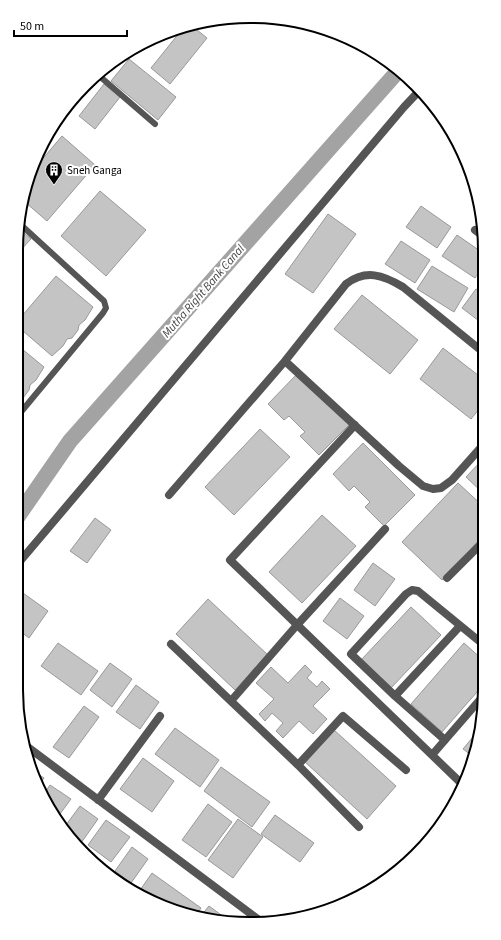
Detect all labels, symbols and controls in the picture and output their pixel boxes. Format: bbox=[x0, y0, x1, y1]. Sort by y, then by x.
scale bar bbox=[14, 12, 127, 38]
text: 50 m bbox=[20, 18, 44, 35]
building icon: Sneh Ganga bbox=[44, 160, 64, 185]
place label: Sneh Ganga bbox=[67, 163, 122, 178]
water label: Mutha Right Bank Canal bbox=[158, 241, 249, 342]

